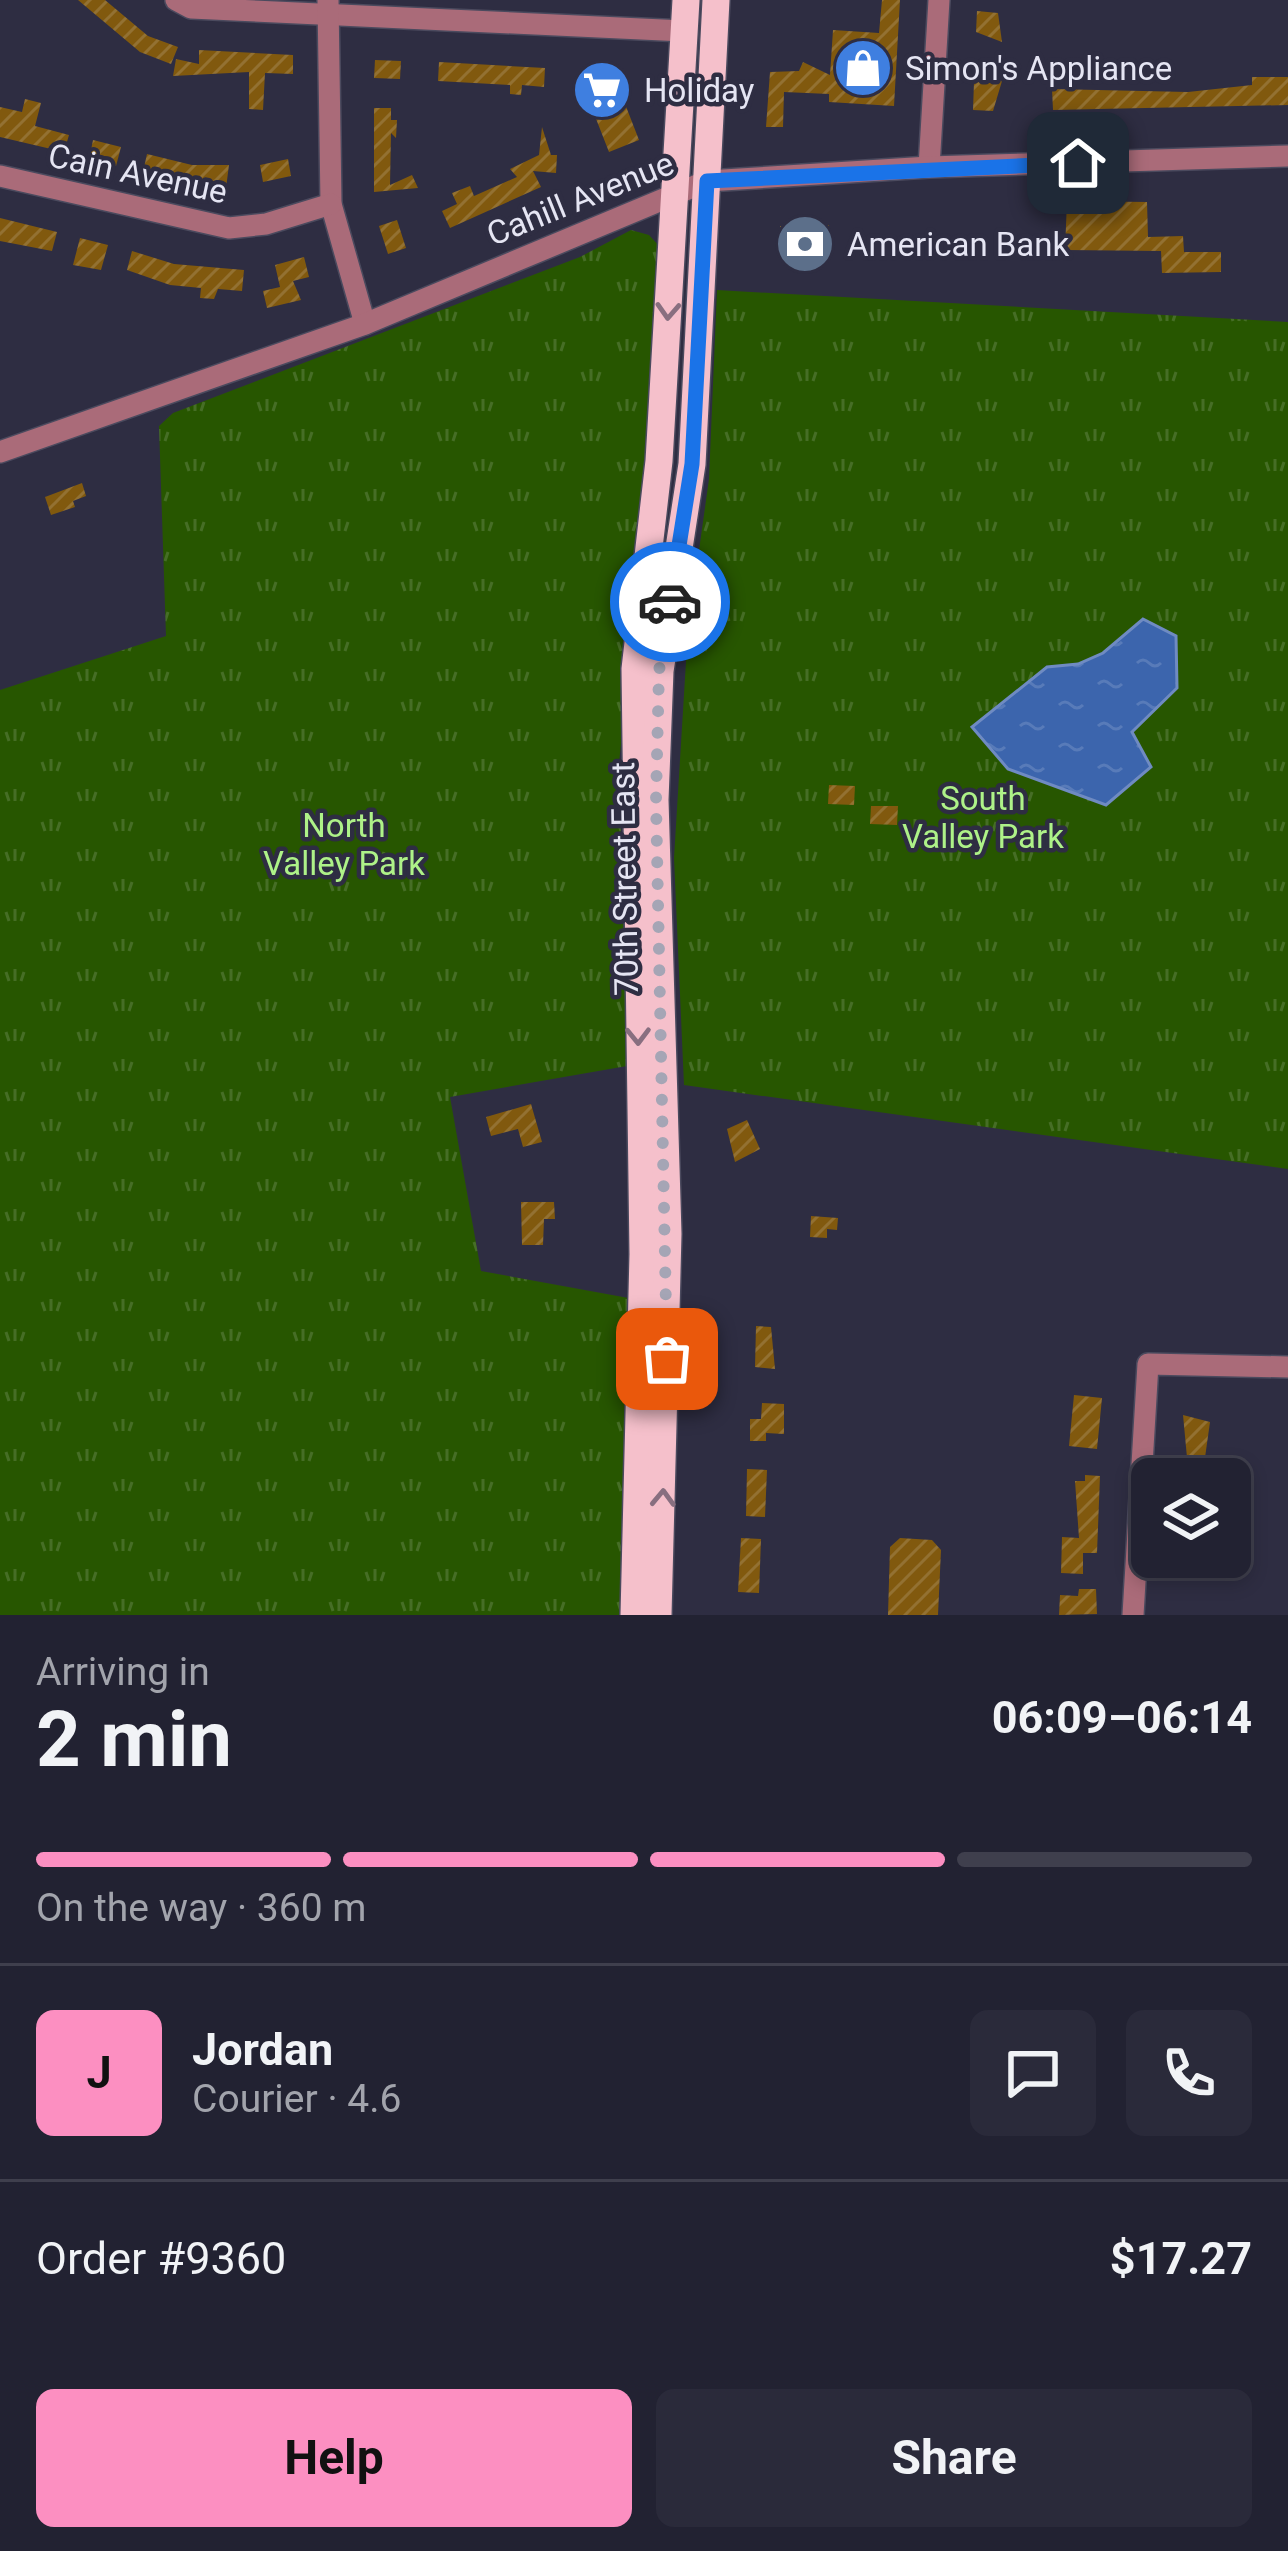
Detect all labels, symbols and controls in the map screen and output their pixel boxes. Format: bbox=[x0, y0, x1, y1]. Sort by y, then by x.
shop icon: Simon's Appliance bbox=[832, 37, 894, 99]
place label: Simon's Appliance bbox=[905, 49, 1172, 88]
supermarket icon: Holiday bbox=[571, 59, 633, 121]
place label: Holiday bbox=[644, 71, 755, 110]
pin bbox=[1027, 112, 1129, 214]
icon: home bbox=[1045, 130, 1111, 196]
street label: Cain Avenue bbox=[45, 136, 231, 211]
street label: Cahill Avenue bbox=[481, 143, 679, 254]
bank icon: American Bank bbox=[774, 213, 836, 275]
place label: American Bank bbox=[847, 225, 1070, 264]
one-way arrow bbox=[655, 302, 681, 321]
courier bbox=[610, 542, 730, 662]
icon: car bbox=[637, 569, 703, 635]
street label: 70th Street East bbox=[603, 762, 646, 996]
park label: South Valley Park bbox=[902, 779, 1064, 856]
park label: North Valley Park bbox=[263, 806, 425, 883]
one-way arrow bbox=[625, 1027, 651, 1046]
pin bbox=[616, 1308, 718, 1410]
icon: bag bbox=[634, 1326, 700, 1392]
map controls bbox=[1131, 1458, 1251, 1578]
button: layers bbox=[1131, 1458, 1251, 1578]
one-way arrow bbox=[650, 1488, 676, 1507]
text: Arriving in bbox=[36, 1649, 210, 1695]
text: 06:09–06:14 bbox=[992, 1691, 1252, 1744]
text: 2 min bbox=[36, 1694, 232, 1785]
text: On the way · 360 m bbox=[36, 1885, 367, 1931]
button: chat bbox=[970, 2010, 1096, 2136]
button: phone bbox=[1126, 2010, 1252, 2136]
text: Jordan bbox=[192, 2023, 333, 2076]
text: J bbox=[86, 2046, 112, 2099]
text: Courier · 4.6 bbox=[192, 2076, 401, 2122]
text: Order #9360 bbox=[36, 2232, 286, 2285]
text: $17.27 bbox=[1110, 2232, 1252, 2285]
button: Help bbox=[36, 2389, 632, 2527]
button: Share bbox=[656, 2389, 1252, 2527]

